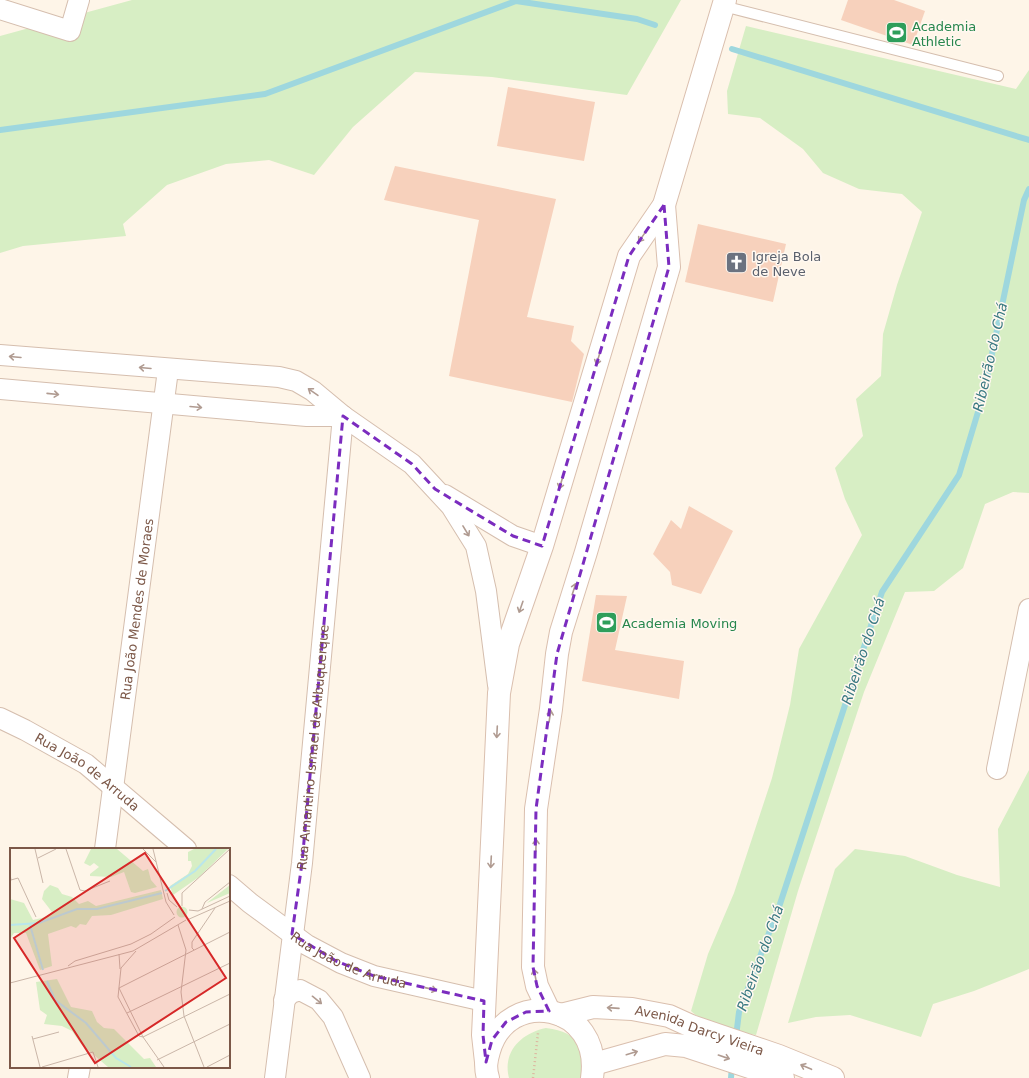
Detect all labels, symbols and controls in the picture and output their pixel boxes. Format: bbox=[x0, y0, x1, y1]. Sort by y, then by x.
place label: Academia Athletic bbox=[912, 19, 976, 49]
sports icon: Academia Athletic bbox=[884, 20, 910, 46]
one-way arrow bbox=[638, 231, 646, 242]
place label: Igreja Bola de Neve bbox=[752, 249, 821, 279]
church icon: Igreja Bola de Neve bbox=[723, 250, 749, 276]
water label: Ribeirão do Chá bbox=[970, 301, 1010, 413]
one-way arrow bbox=[594, 352, 601, 365]
one-way arrow bbox=[9, 353, 22, 360]
one-way arrow bbox=[139, 364, 152, 371]
one-way arrow bbox=[308, 388, 319, 396]
one-way arrow bbox=[46, 390, 59, 398]
one-way arrow bbox=[189, 403, 202, 411]
one-way arrow bbox=[557, 476, 564, 489]
street label: Rua João Mendes de Moraes bbox=[118, 517, 156, 701]
one-way arrow bbox=[463, 525, 471, 537]
one-way arrow bbox=[571, 584, 579, 596]
water label: Ribeirão do Chá bbox=[838, 596, 888, 706]
one-way arrow bbox=[517, 600, 524, 613]
sports icon: Academia Moving bbox=[593, 610, 619, 636]
place label: Academia Moving bbox=[622, 616, 737, 631]
street label: Rua Amantino Ismael de Albuquerque bbox=[294, 624, 332, 871]
one-way arrow bbox=[546, 710, 554, 723]
one-way arrow bbox=[493, 725, 500, 738]
street label: Rua João de Arruda bbox=[32, 730, 142, 814]
one-way arrow bbox=[532, 839, 540, 852]
inset map bbox=[10, 848, 230, 1068]
one-way arrow bbox=[487, 855, 494, 868]
water label: Ribeirão do Chá bbox=[733, 903, 787, 1013]
street label: Rua João de Arruda bbox=[288, 929, 408, 991]
one-way arrow bbox=[530, 969, 538, 982]
one-way arrow bbox=[424, 986, 437, 993]
one-way arrow bbox=[312, 995, 323, 1004]
street label: Avenida Darcy Vieira bbox=[634, 1003, 766, 1058]
one-way arrow bbox=[607, 1005, 620, 1012]
one-way arrow bbox=[625, 1049, 638, 1056]
one-way arrow bbox=[717, 1054, 730, 1061]
one-way arrow bbox=[801, 1063, 813, 1070]

